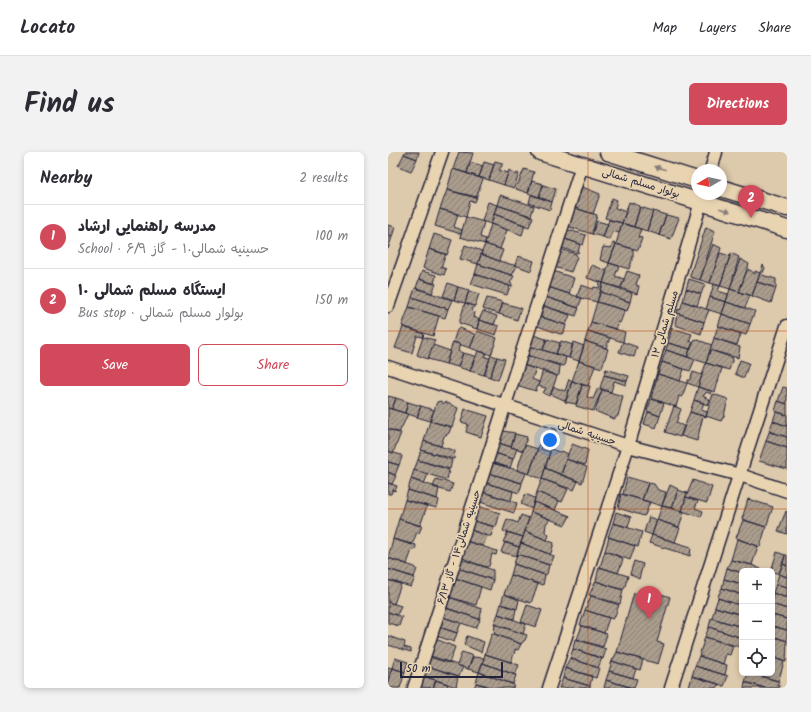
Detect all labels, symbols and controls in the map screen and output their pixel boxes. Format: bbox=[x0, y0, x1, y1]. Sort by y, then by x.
text: Locato bbox=[20, 13, 75, 43]
text: Map bbox=[653, 17, 677, 39]
text: Layers bbox=[699, 17, 737, 39]
text: Share bbox=[759, 17, 791, 39]
text: Find us bbox=[24, 82, 115, 127]
button: Directions bbox=[689, 83, 787, 125]
street label: بولوار مسلم شمالی bbox=[600, 164, 682, 202]
north arrow bbox=[691, 164, 727, 200]
text: Nearby bbox=[40, 165, 92, 192]
one-way arrow bbox=[653, 165, 665, 171]
text: 2 results bbox=[300, 168, 348, 189]
pin: 2 bbox=[738, 185, 764, 218]
one-way arrow bbox=[719, 207, 731, 213]
text: مدرسه راهنمایی ارشاد bbox=[78, 215, 216, 239]
text: 1 bbox=[51, 226, 55, 247]
text: 100 m bbox=[315, 226, 348, 247]
text: School · حسینیه شمالی۱۰ - گاز ۶/۹ bbox=[78, 239, 269, 260]
text: ایستگاه مسلم شمالی ۱۰ bbox=[78, 279, 226, 303]
street label: مسلم شمالی ۱۲ bbox=[647, 288, 683, 360]
text: 2 bbox=[49, 290, 57, 311]
text: 150 m bbox=[315, 290, 348, 311]
text: Bus stop · بولوار مسلم شمالی bbox=[78, 303, 244, 324]
button: Save bbox=[40, 344, 190, 386]
button: Share bbox=[198, 344, 348, 386]
street label: حسینیه شمالی bbox=[556, 416, 618, 450]
your location bbox=[540, 430, 560, 450]
street label: حسینیه شمالی۱۴ - گاز ۶/۱۳ bbox=[433, 487, 485, 606]
map controls bbox=[739, 568, 775, 676]
button: + bbox=[739, 568, 775, 604]
pin: 1 bbox=[636, 586, 662, 619]
button: − bbox=[739, 604, 775, 640]
button: locate bbox=[739, 640, 775, 676]
scale bar bbox=[400, 660, 503, 679]
text: 50 m bbox=[406, 660, 431, 678]

